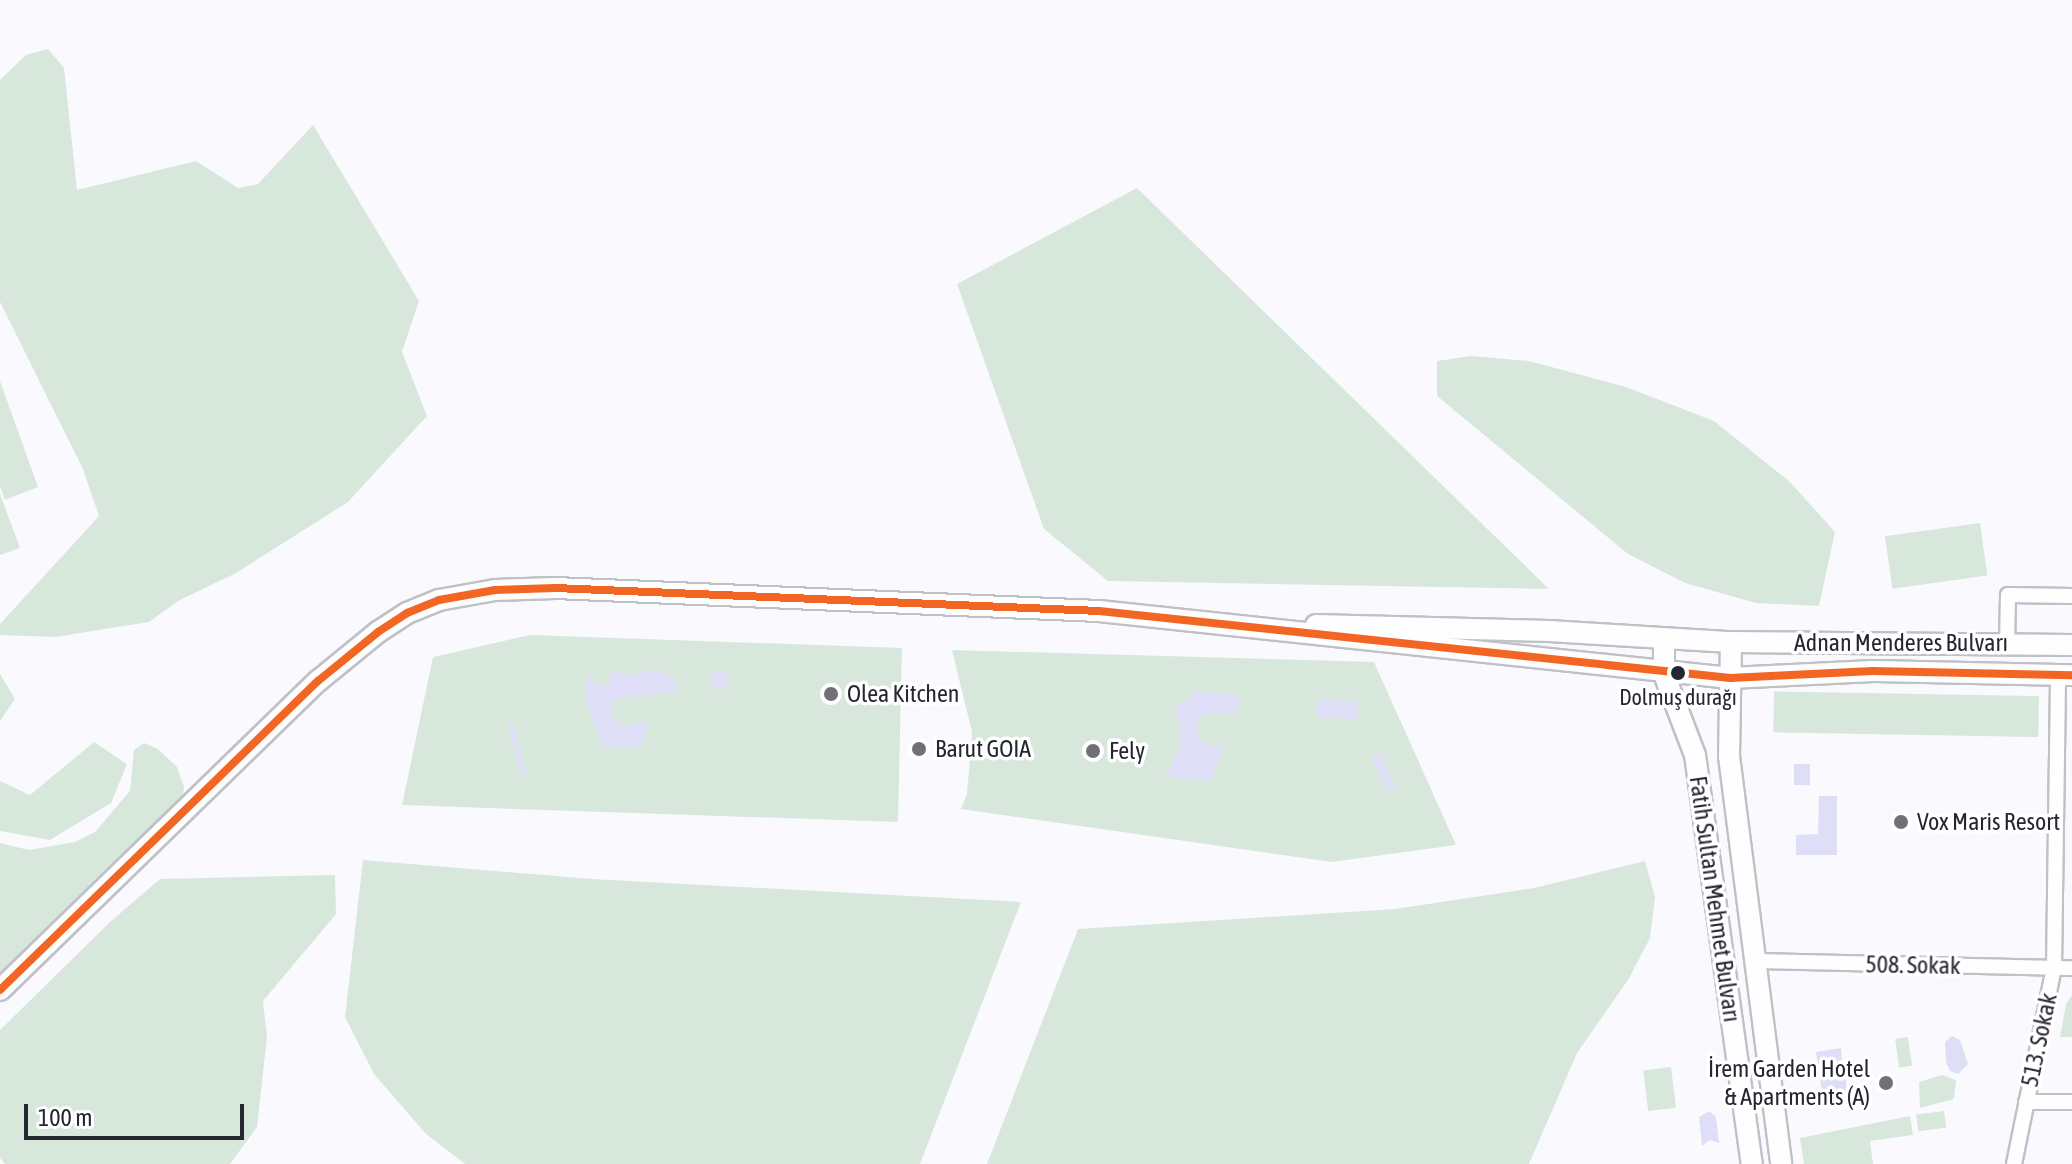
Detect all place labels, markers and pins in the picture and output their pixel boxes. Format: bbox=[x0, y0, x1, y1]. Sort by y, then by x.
marker: Dolmuş durağı bbox=[1670, 665, 1686, 681]
place label: Olea Kitchen bbox=[847, 680, 959, 708]
marker: Olea Kitchen bbox=[822, 685, 840, 703]
place label: Dolmuş durağı bbox=[1619, 685, 1737, 711]
place label: Barut GOIA bbox=[935, 735, 1031, 763]
place label: Fely bbox=[1109, 737, 1145, 765]
marker: Barut GOIA bbox=[910, 740, 928, 758]
marker: Fely bbox=[1084, 742, 1102, 760]
place label: Vox Maris Resort bbox=[1917, 808, 2060, 836]
marker: Vox Maris Resort bbox=[1892, 813, 1910, 831]
place label: İrem Garden Hotel & Apartments (A) bbox=[1708, 1055, 1870, 1111]
marker: İrem Garden Hotel & Apartments (A) bbox=[1877, 1074, 1895, 1092]

